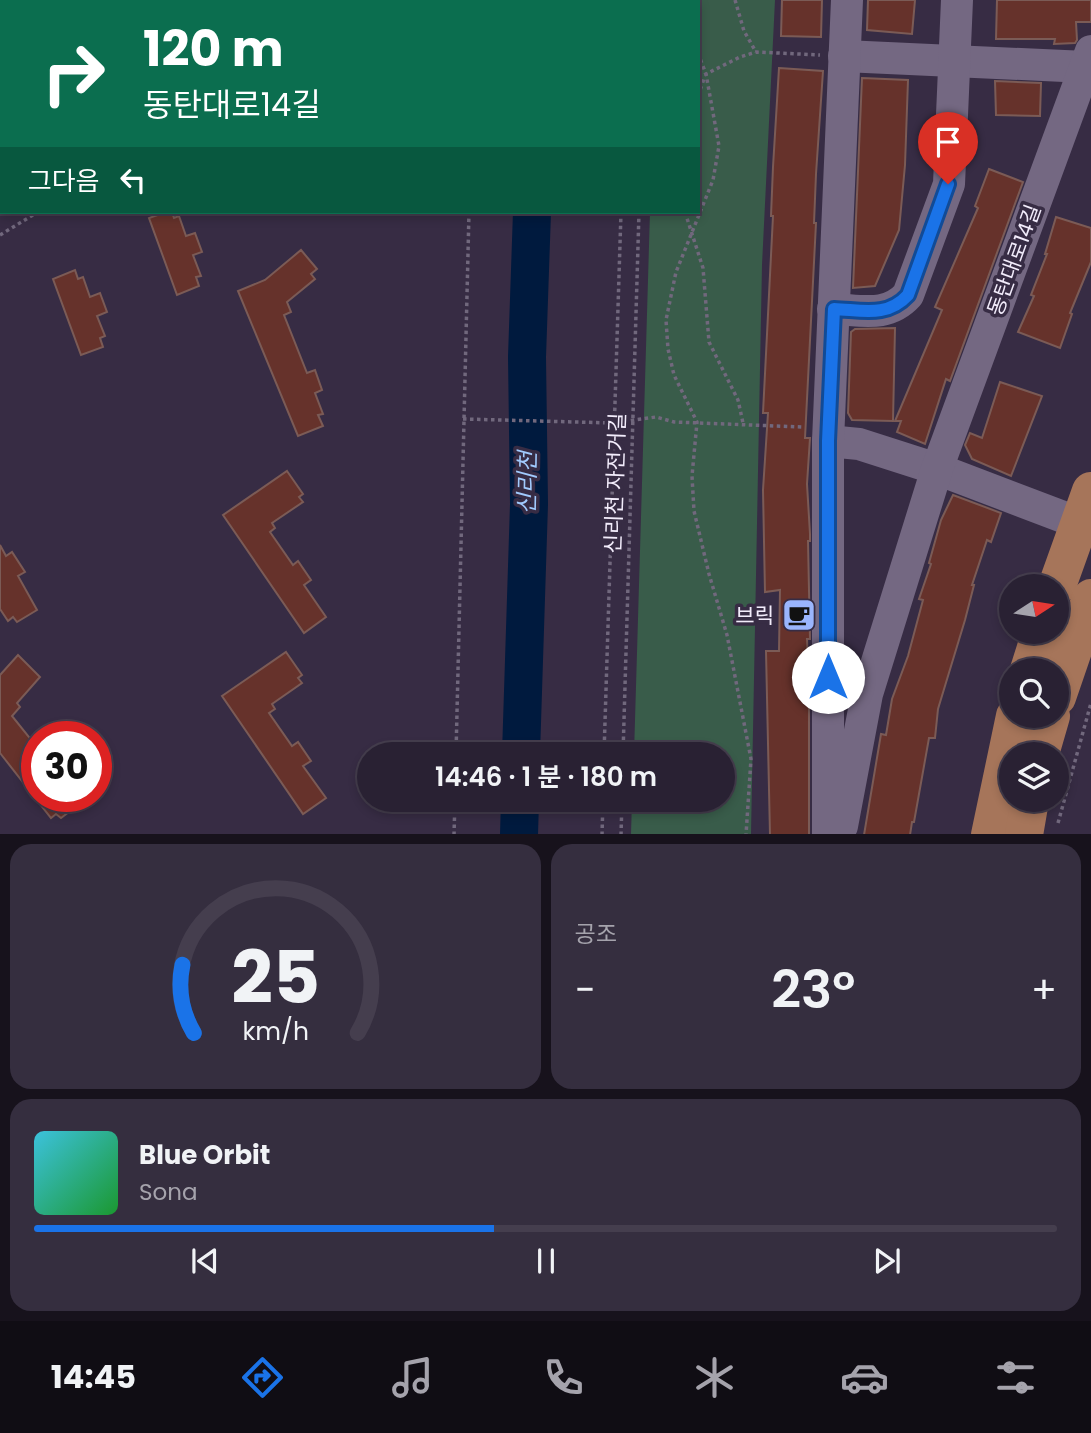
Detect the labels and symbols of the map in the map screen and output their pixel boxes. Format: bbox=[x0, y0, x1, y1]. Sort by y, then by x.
pin bbox=[918, 112, 978, 184]
street label: 동탄대로14길 bbox=[980, 200, 1048, 320]
street label: 신리천 자전거길 bbox=[598, 412, 632, 554]
water label: 신리천 bbox=[510, 448, 544, 515]
north arrow bbox=[999, 574, 1069, 644]
cafe icon: 브릭 bbox=[780, 596, 818, 634]
place label: 브릭 bbox=[735, 601, 774, 630]
position arrow bbox=[791, 640, 865, 714]
speed limit sign: 30 bbox=[21, 721, 112, 812]

